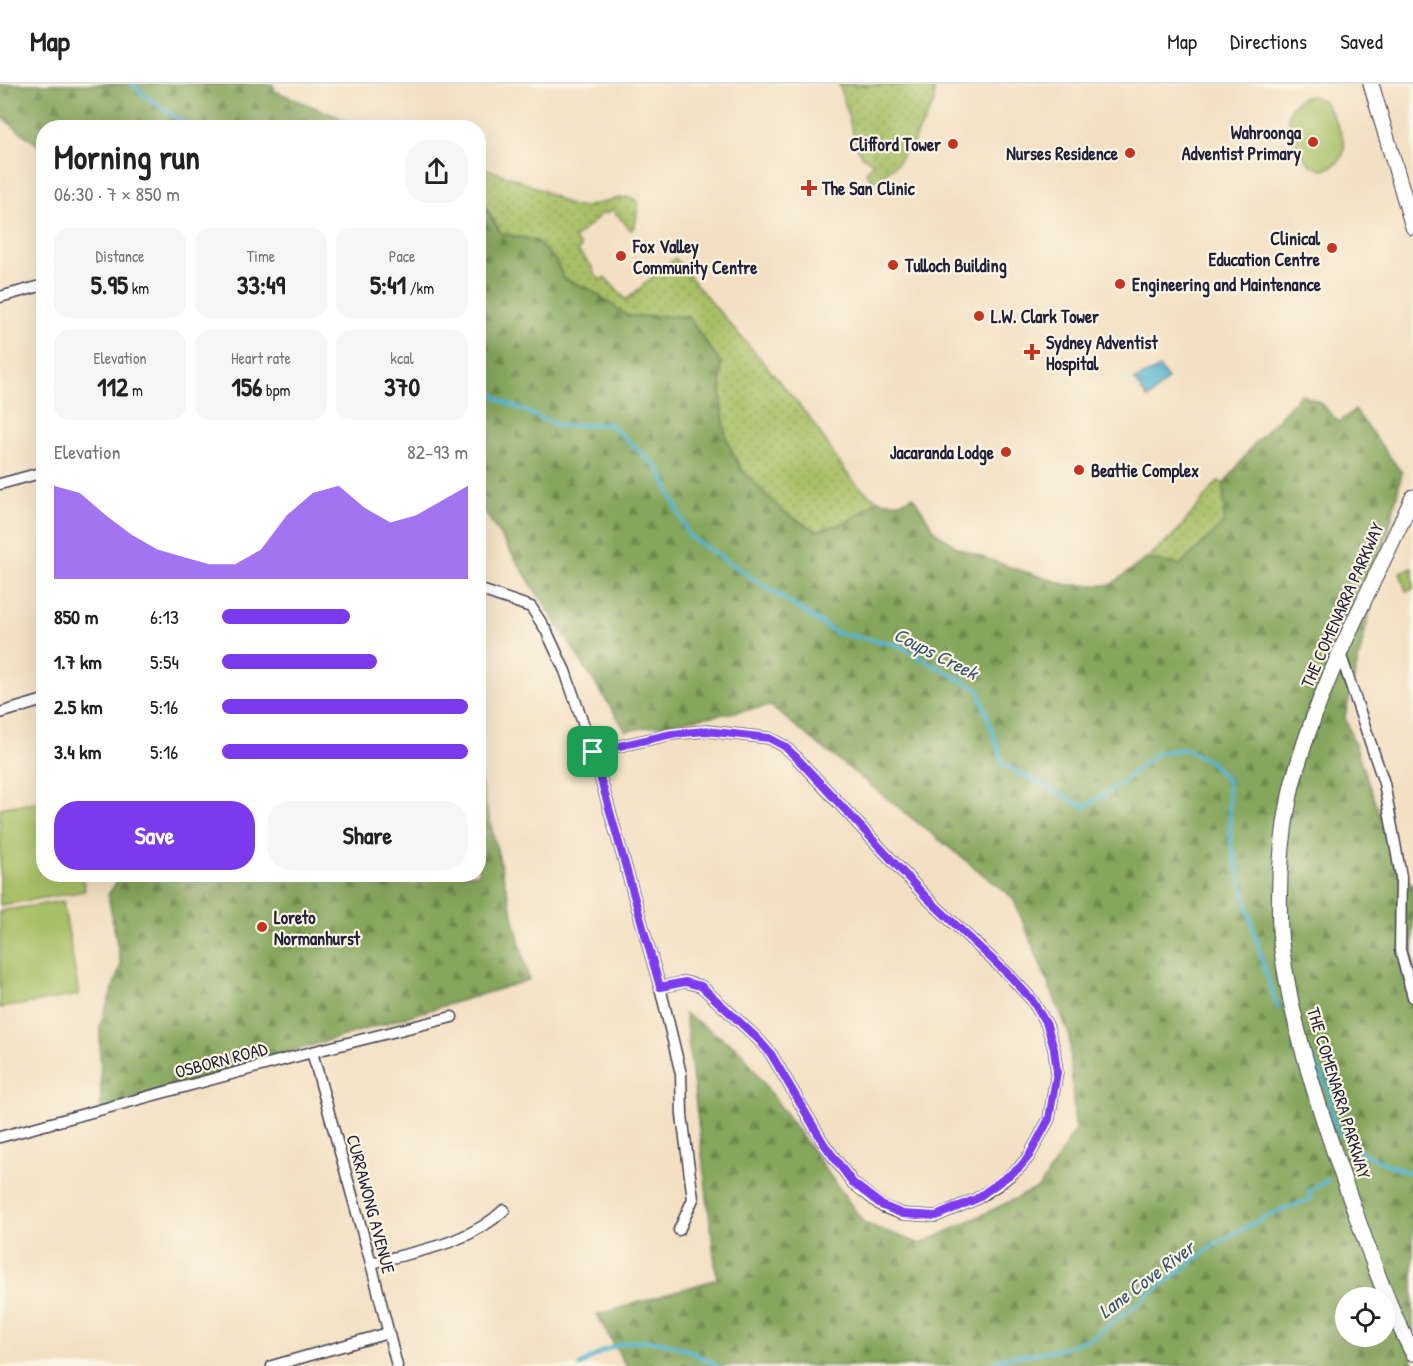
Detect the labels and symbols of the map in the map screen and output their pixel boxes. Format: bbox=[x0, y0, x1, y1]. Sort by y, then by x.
place label: Wahroonga Adventist Primary bbox=[1182, 120, 1302, 167]
place label: Clifford Tower bbox=[849, 132, 941, 157]
marker: Wahroonga Adventist Primary bbox=[1306, 135, 1320, 149]
marker: Clifford Tower bbox=[946, 137, 960, 151]
place label: Nurses Residence bbox=[1006, 141, 1119, 166]
marker: Nurses Residence bbox=[1123, 146, 1137, 160]
place label: The San Clinic bbox=[821, 176, 916, 201]
marker: The San Clinic bbox=[800, 179, 818, 197]
place label: Clinical Education Centre bbox=[1209, 226, 1321, 272]
place label: Fox Valley Community Centre bbox=[632, 234, 758, 281]
marker: Clinical Education Centre bbox=[1325, 241, 1339, 255]
marker: Fox Valley Community Centre bbox=[614, 249, 628, 263]
place label: Tulloch Building bbox=[904, 253, 1007, 279]
marker: Tulloch Building bbox=[886, 258, 900, 272]
place label: Engineering and Maintenance bbox=[1132, 272, 1322, 298]
marker: Engineering and Maintenance bbox=[1113, 277, 1127, 291]
place label: L.W. Clark Tower bbox=[991, 304, 1099, 329]
marker: L.W. Clark Tower bbox=[972, 309, 986, 323]
place label: Sydney Adventist Hospital bbox=[1046, 330, 1158, 377]
marker: Sydney Adventist Hospital bbox=[1023, 343, 1041, 361]
place label: Jacaranda Lodge bbox=[890, 440, 995, 466]
marker: Jacaranda Lodge bbox=[999, 445, 1013, 459]
place label: Beattie Complex bbox=[1091, 458, 1199, 484]
marker: Beattie Complex bbox=[1072, 463, 1086, 477]
street label: THE COMENARRA PARKWAY bbox=[1294, 519, 1390, 691]
water label: Coups Creek bbox=[889, 620, 984, 687]
pin bbox=[567, 726, 618, 777]
place label: Loreto Normanhurst bbox=[274, 905, 361, 951]
marker: Loreto Normanhurst bbox=[255, 920, 269, 934]
street label: THE COMENARRA PARKWAY bbox=[1301, 1004, 1377, 1182]
street label: OSBORN ROAD bbox=[172, 1036, 270, 1084]
street label: CURRAWONG AVENUE bbox=[340, 1132, 402, 1276]
water label: Lane Cove River bbox=[1092, 1233, 1201, 1324]

